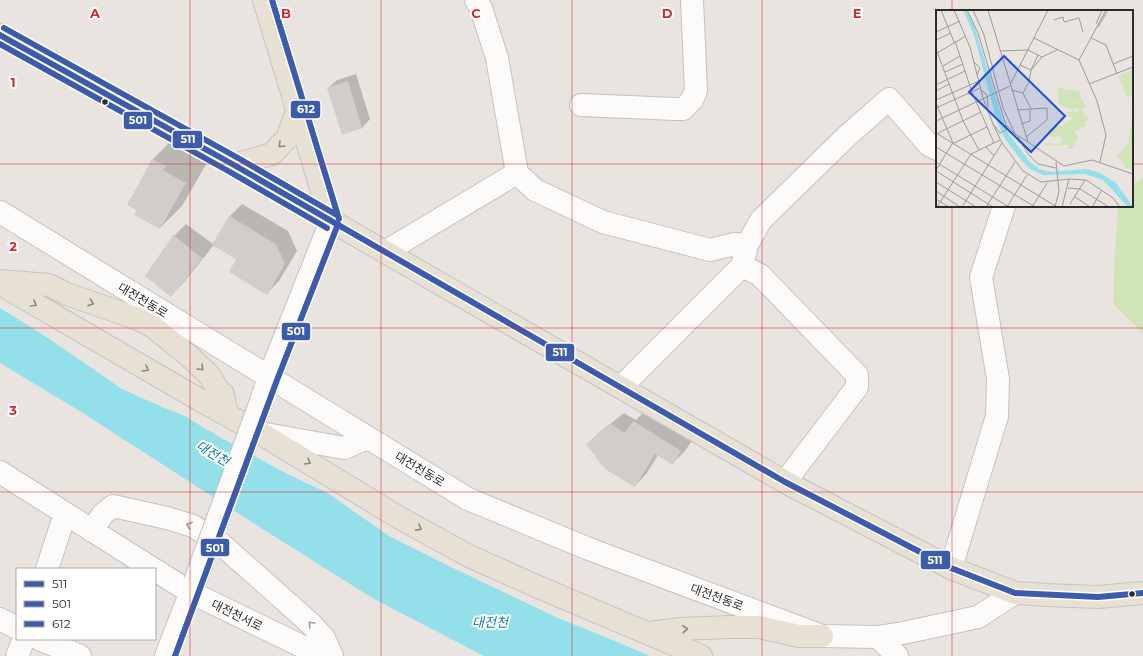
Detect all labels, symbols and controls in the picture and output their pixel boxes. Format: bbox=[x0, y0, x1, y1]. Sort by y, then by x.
text: A bbox=[89, 5, 101, 21]
text: B bbox=[281, 5, 291, 21]
text: C bbox=[471, 5, 481, 21]
text: D bbox=[662, 5, 673, 21]
text: E bbox=[853, 5, 862, 21]
inset map bbox=[936, 10, 1133, 207]
text: 1 bbox=[10, 74, 16, 90]
unlabelled marker bbox=[100, 97, 110, 107]
line badge: 612 bbox=[290, 100, 321, 119]
text: 612 bbox=[297, 102, 315, 116]
line badge: 501 bbox=[123, 111, 153, 130]
text: 501 bbox=[129, 113, 147, 127]
line badge: 511 bbox=[172, 130, 203, 149]
text: 511 bbox=[180, 132, 196, 146]
one-way arrow bbox=[278, 140, 286, 148]
text: 2 bbox=[9, 238, 17, 254]
street label: 대전천동로 bbox=[115, 279, 171, 321]
one-way arrow bbox=[88, 298, 95, 306]
one-way arrow bbox=[30, 300, 37, 307]
line badge: 501 bbox=[281, 322, 311, 341]
text: 501 bbox=[287, 324, 305, 338]
line badge: 511 bbox=[545, 343, 575, 362]
text: 511 bbox=[552, 345, 568, 359]
one-way arrow bbox=[196, 363, 204, 371]
one-way arrow bbox=[142, 365, 149, 372]
text: 3 bbox=[8, 402, 17, 418]
water label: 대전천 bbox=[193, 437, 233, 470]
street label: 대전천동로 bbox=[392, 448, 448, 490]
one-way arrow bbox=[304, 457, 311, 464]
one-way arrow bbox=[185, 521, 192, 530]
one-way arrow bbox=[415, 524, 422, 531]
line badge: 501 bbox=[200, 538, 230, 557]
text: 501 bbox=[206, 541, 224, 555]
line badge: 511 bbox=[920, 550, 951, 570]
text: 511 bbox=[927, 553, 943, 567]
legend bbox=[16, 568, 156, 640]
text: 511 bbox=[52, 576, 67, 591]
street label: 대전천동로 bbox=[688, 581, 746, 613]
unlabelled marker bbox=[1127, 589, 1137, 599]
text: 501 bbox=[52, 596, 71, 611]
street label: 대전천서로 bbox=[209, 596, 265, 634]
water label: 대전천 bbox=[472, 614, 509, 630]
text: 612 bbox=[52, 616, 71, 631]
one-way arrow bbox=[308, 621, 315, 629]
one-way arrow bbox=[682, 625, 688, 634]

